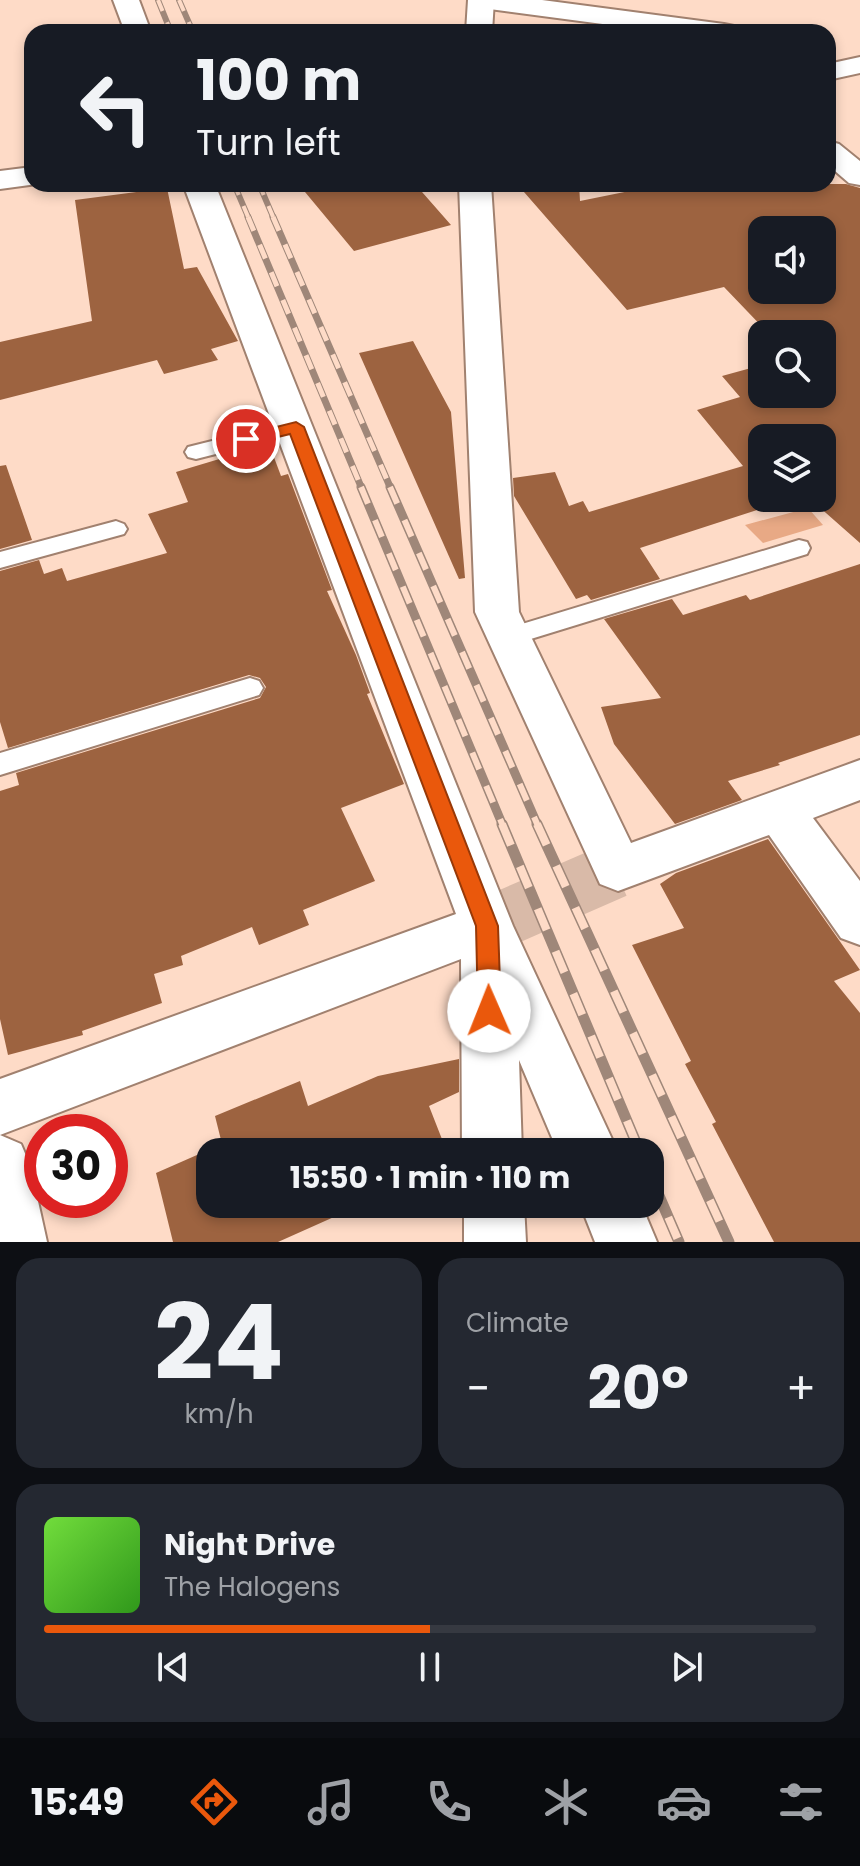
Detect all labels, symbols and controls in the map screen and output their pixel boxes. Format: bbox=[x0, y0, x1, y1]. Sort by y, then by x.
text: 100 m bbox=[196, 41, 361, 120]
icon: left bbox=[64, 56, 168, 160]
text: Turn left bbox=[196, 117, 341, 168]
map controls bbox=[748, 216, 836, 512]
button: sound bbox=[748, 216, 836, 304]
button: search bbox=[748, 320, 836, 408]
pin bbox=[212, 405, 280, 473]
icon: arrive bbox=[224, 417, 268, 461]
button: layers bbox=[748, 424, 836, 512]
position arrow bbox=[447, 969, 531, 1053]
speed limit sign: 30 bbox=[24, 1114, 128, 1218]
text: 15:50 · 1 min · 110 m bbox=[290, 1156, 570, 1199]
text: 24 bbox=[154, 1270, 284, 1415]
text: Climate bbox=[466, 1305, 569, 1341]
text: 20° bbox=[588, 1346, 689, 1430]
text: − bbox=[466, 1358, 490, 1419]
text: + bbox=[786, 1358, 816, 1419]
text: km/h bbox=[184, 1396, 254, 1432]
text: Night Drive bbox=[164, 1523, 335, 1566]
text: The Halogens bbox=[164, 1569, 340, 1605]
icon: previous bbox=[151, 1645, 195, 1689]
icon: pause bbox=[408, 1645, 452, 1689]
icon: next bbox=[665, 1645, 709, 1689]
icon: directions bbox=[186, 1774, 242, 1830]
icon: music bbox=[303, 1774, 359, 1830]
icon: phone bbox=[421, 1774, 477, 1830]
icon: climate bbox=[538, 1774, 594, 1830]
icon: car bbox=[656, 1774, 712, 1830]
icon: filters bbox=[773, 1774, 829, 1830]
text: 15:49 bbox=[31, 1777, 124, 1828]

